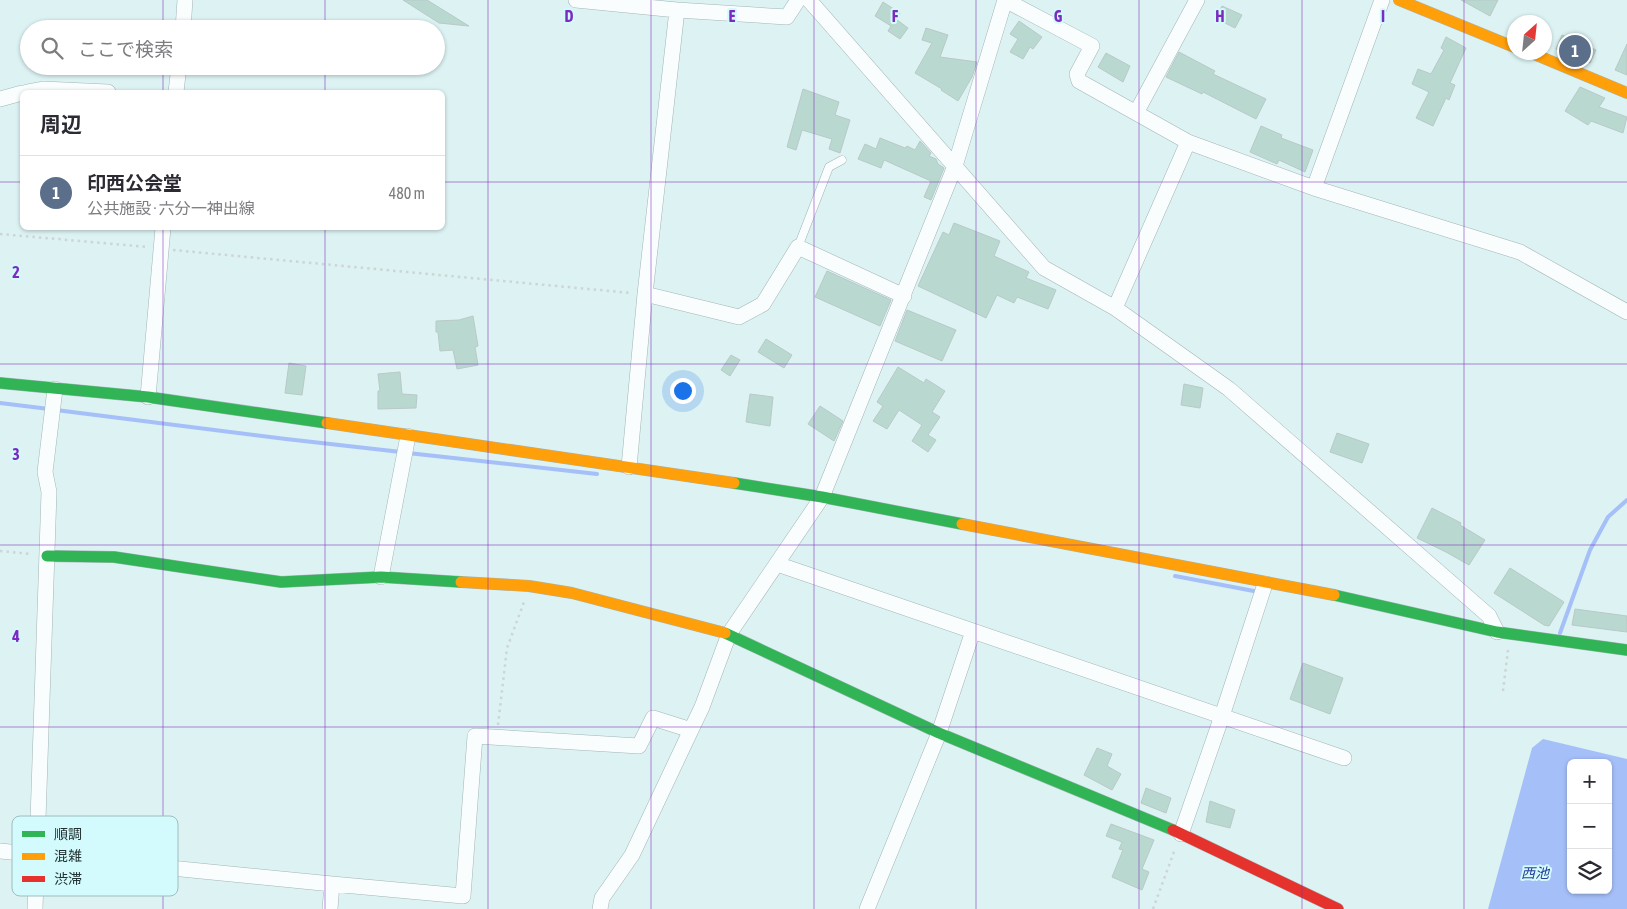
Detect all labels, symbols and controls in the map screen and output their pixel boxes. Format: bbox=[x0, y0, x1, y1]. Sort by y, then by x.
text: D bbox=[565, 7, 574, 25]
text: E bbox=[729, 7, 736, 25]
text: F bbox=[892, 7, 899, 25]
text: G bbox=[1054, 7, 1063, 25]
text: H bbox=[1215, 7, 1225, 25]
text: I bbox=[1381, 7, 1385, 25]
north arrow bbox=[1507, 15, 1552, 60]
search box bbox=[20, 20, 445, 75]
pin: 1 bbox=[1559, 32, 1591, 70]
icon: search bbox=[38, 34, 66, 62]
text: ここで検索 bbox=[78, 38, 173, 60]
text: 周辺 bbox=[40, 112, 82, 136]
text: 印西公会堂 bbox=[87, 172, 182, 194]
text: 1 bbox=[52, 184, 60, 202]
text: 480 m bbox=[389, 184, 425, 202]
text: 公共施設 · 六分一神出線 bbox=[87, 199, 255, 217]
text: 2 bbox=[12, 263, 20, 281]
your location bbox=[670, 378, 696, 404]
text: 3 bbox=[12, 445, 20, 463]
text: 4 bbox=[11, 627, 20, 645]
map controls bbox=[1567, 759, 1612, 894]
button: + bbox=[1567, 759, 1612, 804]
button: − bbox=[1567, 804, 1612, 849]
legend bbox=[12, 816, 178, 896]
text: 順調 bbox=[54, 826, 82, 842]
text: 混雑 bbox=[54, 848, 82, 864]
button: layers bbox=[1567, 849, 1612, 894]
water label: 西池 bbox=[1521, 865, 1551, 881]
text: 渋滞 bbox=[54, 871, 82, 887]

